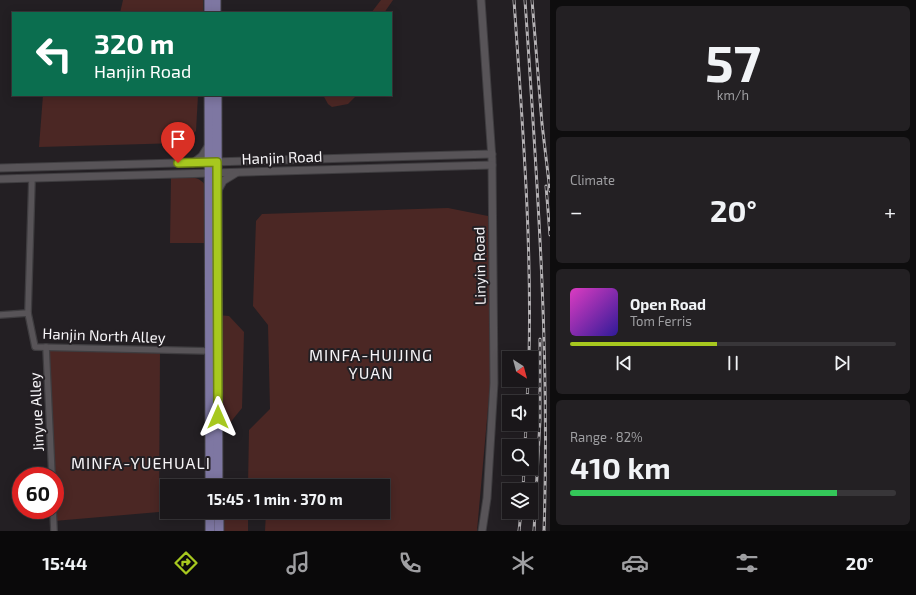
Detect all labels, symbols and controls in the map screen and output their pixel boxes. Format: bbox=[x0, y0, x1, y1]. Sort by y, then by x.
text: 320 m bbox=[94, 26, 175, 60]
icon: left bbox=[28, 28, 80, 80]
text: 57 bbox=[705, 30, 761, 92]
text: Hanjin Road bbox=[94, 60, 191, 82]
text: km/h bbox=[717, 87, 749, 103]
pin bbox=[161, 122, 195, 163]
icon: arrive bbox=[167, 128, 189, 150]
street label: Hanjin Road bbox=[241, 147, 323, 168]
text: Climate bbox=[570, 172, 615, 188]
text: 20° bbox=[710, 192, 757, 228]
text: − bbox=[570, 198, 583, 224]
text: + bbox=[884, 198, 896, 224]
street label: Linyin Road bbox=[469, 227, 489, 305]
text: Open Road bbox=[630, 295, 706, 313]
text: Tom Ferris bbox=[630, 313, 692, 329]
street label: Hanjin North Alley bbox=[42, 324, 166, 347]
district label: MINFA-HUIJING YUAN bbox=[309, 345, 433, 382]
north arrow bbox=[502, 351, 538, 387]
map controls bbox=[502, 351, 538, 519]
icon: previous bbox=[613, 352, 635, 374]
icon: pause bbox=[722, 352, 744, 374]
icon: next bbox=[831, 352, 853, 374]
street label: Jinyue Alley bbox=[25, 372, 47, 452]
button: sound bbox=[502, 395, 538, 431]
position arrow bbox=[197, 396, 239, 438]
text: Range · 82% bbox=[570, 429, 643, 445]
button: search bbox=[502, 439, 538, 475]
text: 410 km bbox=[570, 449, 671, 485]
district label: MINFA-YUEHUALI bbox=[71, 453, 211, 472]
speed limit sign: 60 bbox=[12, 467, 64, 519]
button: layers bbox=[502, 483, 538, 519]
text: 15:45 · 1 min · 370 m bbox=[207, 490, 343, 508]
icon: directions bbox=[172, 549, 200, 577]
icon: music bbox=[284, 549, 312, 577]
icon: phone bbox=[396, 549, 424, 577]
icon: climate bbox=[509, 549, 537, 577]
icon: car bbox=[621, 549, 649, 577]
icon: filters bbox=[733, 549, 761, 577]
text: 15:44 bbox=[42, 552, 87, 574]
text: 20° bbox=[846, 552, 874, 574]

